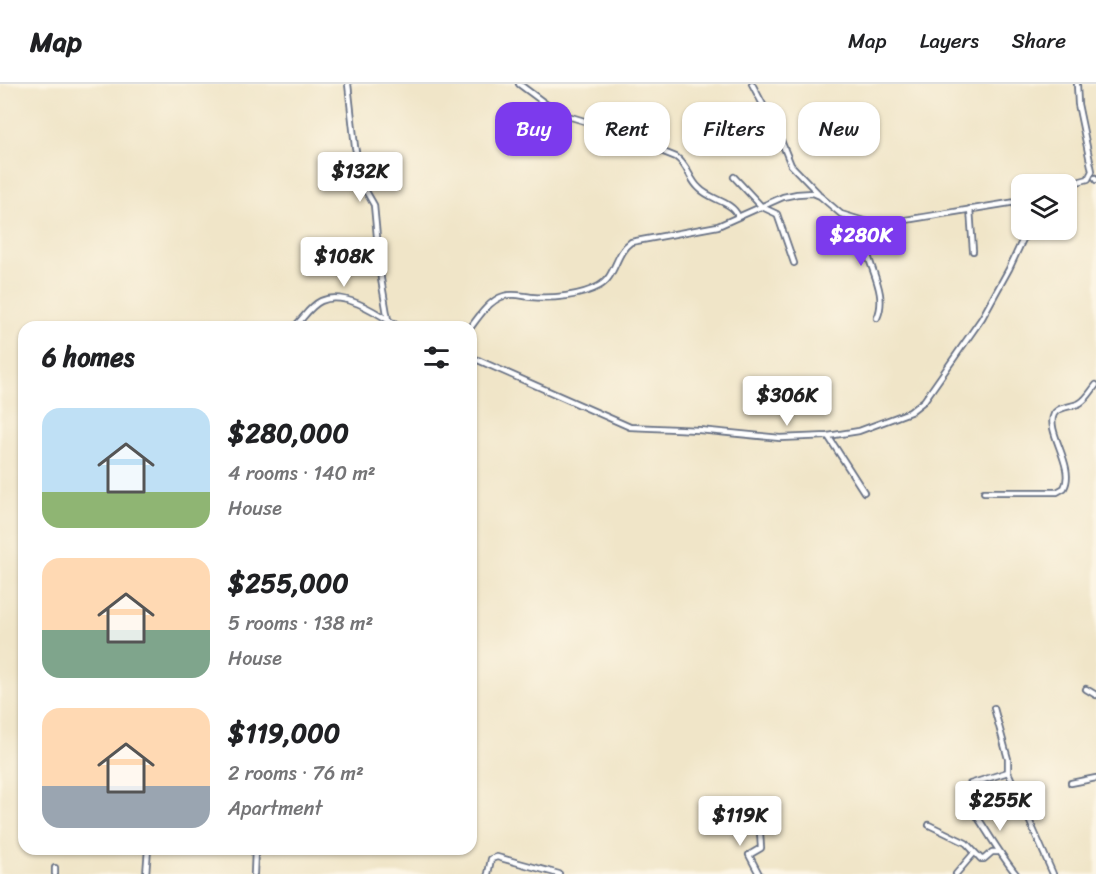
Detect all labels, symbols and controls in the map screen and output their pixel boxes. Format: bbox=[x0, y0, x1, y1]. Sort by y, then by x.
text: Map bbox=[30, 17, 82, 66]
text: Map bbox=[848, 22, 887, 60]
text: Layers bbox=[920, 22, 979, 60]
text: Share bbox=[1012, 22, 1066, 60]
chip: Buy bbox=[495, 102, 572, 156]
chip: Rent bbox=[584, 102, 670, 156]
chip: Filters bbox=[682, 102, 786, 156]
chip: New bbox=[798, 102, 880, 156]
pin: $132K bbox=[318, 152, 402, 203]
text: $132K bbox=[332, 154, 388, 189]
map controls bbox=[1011, 174, 1077, 240]
button: layers bbox=[1011, 174, 1077, 240]
pin: $280K bbox=[819, 216, 903, 267]
text: $280K bbox=[830, 218, 892, 253]
pin: $108K bbox=[302, 237, 386, 288]
text: $108K bbox=[315, 239, 373, 274]
text: 6 homes bbox=[42, 334, 134, 380]
icon: filters bbox=[420, 341, 453, 374]
pin: $306K bbox=[745, 376, 829, 427]
text: $306K bbox=[757, 378, 817, 413]
text: $280,000 bbox=[228, 410, 349, 456]
icon: home bbox=[90, 432, 162, 504]
text: 4 rooms · 140 m² bbox=[228, 456, 376, 491]
text: House bbox=[228, 491, 282, 526]
text: $255,000 bbox=[228, 560, 349, 606]
icon: home bbox=[90, 582, 162, 654]
text: 5 rooms · 138 m² bbox=[228, 606, 373, 641]
text: House bbox=[228, 641, 282, 676]
text: $119,000 bbox=[228, 710, 340, 756]
icon: home bbox=[90, 732, 162, 804]
text: 2 rooms · 76 m² bbox=[228, 756, 364, 791]
pin: $255K bbox=[958, 781, 1042, 832]
text: $255K bbox=[969, 783, 1031, 818]
text: Apartment bbox=[228, 791, 322, 826]
pin: $119K bbox=[698, 796, 782, 847]
text: $119K bbox=[712, 798, 768, 833]

